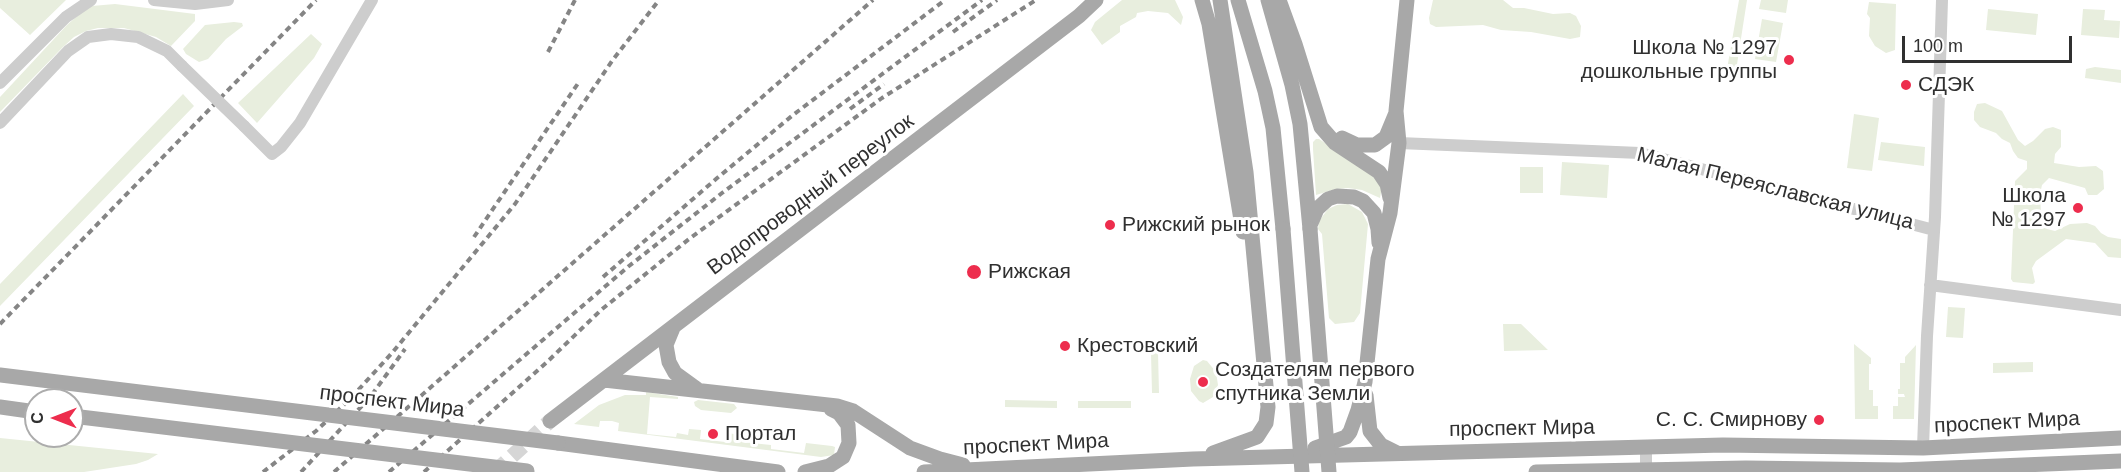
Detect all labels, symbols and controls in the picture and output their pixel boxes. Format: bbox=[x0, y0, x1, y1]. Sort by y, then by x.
scale bar bbox=[1905, 24, 2074, 62]
place label: Школа № 1297 дошкольные группы bbox=[1581, 35, 1777, 85]
text: 100 m bbox=[1913, 36, 1963, 56]
marker: Школа № 1297 дошкольные группы bbox=[1782, 53, 1796, 67]
place label: СДЭК bbox=[1918, 72, 1974, 98]
marker: СДЭК bbox=[1899, 78, 1913, 92]
street label: Водопроводный переулок bbox=[703, 109, 919, 281]
street label: Малая Переяславская улица bbox=[1634, 142, 1916, 236]
place label: Школа № 1297 bbox=[1991, 183, 2066, 233]
marker: Школа № 1297 bbox=[2071, 201, 2085, 215]
place label: Рижский рынок bbox=[1122, 212, 1270, 238]
marker: Рижский рынок bbox=[1103, 218, 1117, 232]
place label: Рижская bbox=[988, 259, 1071, 285]
marker: Рижская bbox=[965, 263, 983, 281]
place label: Крестовский bbox=[1077, 333, 1198, 359]
marker: Крестовский bbox=[1058, 339, 1072, 353]
place label: Создателям первого спутника Земли bbox=[1215, 357, 1415, 407]
marker: Создателям первого спутника Земли bbox=[1196, 375, 1210, 389]
street label: проспект Мира bbox=[318, 381, 466, 423]
north arrow bbox=[24, 388, 84, 448]
place label: С. С. Смирнову bbox=[1656, 407, 1807, 433]
street label: проспект Мира bbox=[1934, 407, 2080, 439]
text: С bbox=[29, 412, 46, 424]
marker: С. С. Смирнову bbox=[1812, 413, 1826, 427]
street label: проспект Мира bbox=[1449, 415, 1595, 443]
place label: Портал bbox=[725, 421, 796, 447]
marker: Портал bbox=[706, 427, 720, 441]
street label: проспект Мира bbox=[963, 429, 1109, 461]

